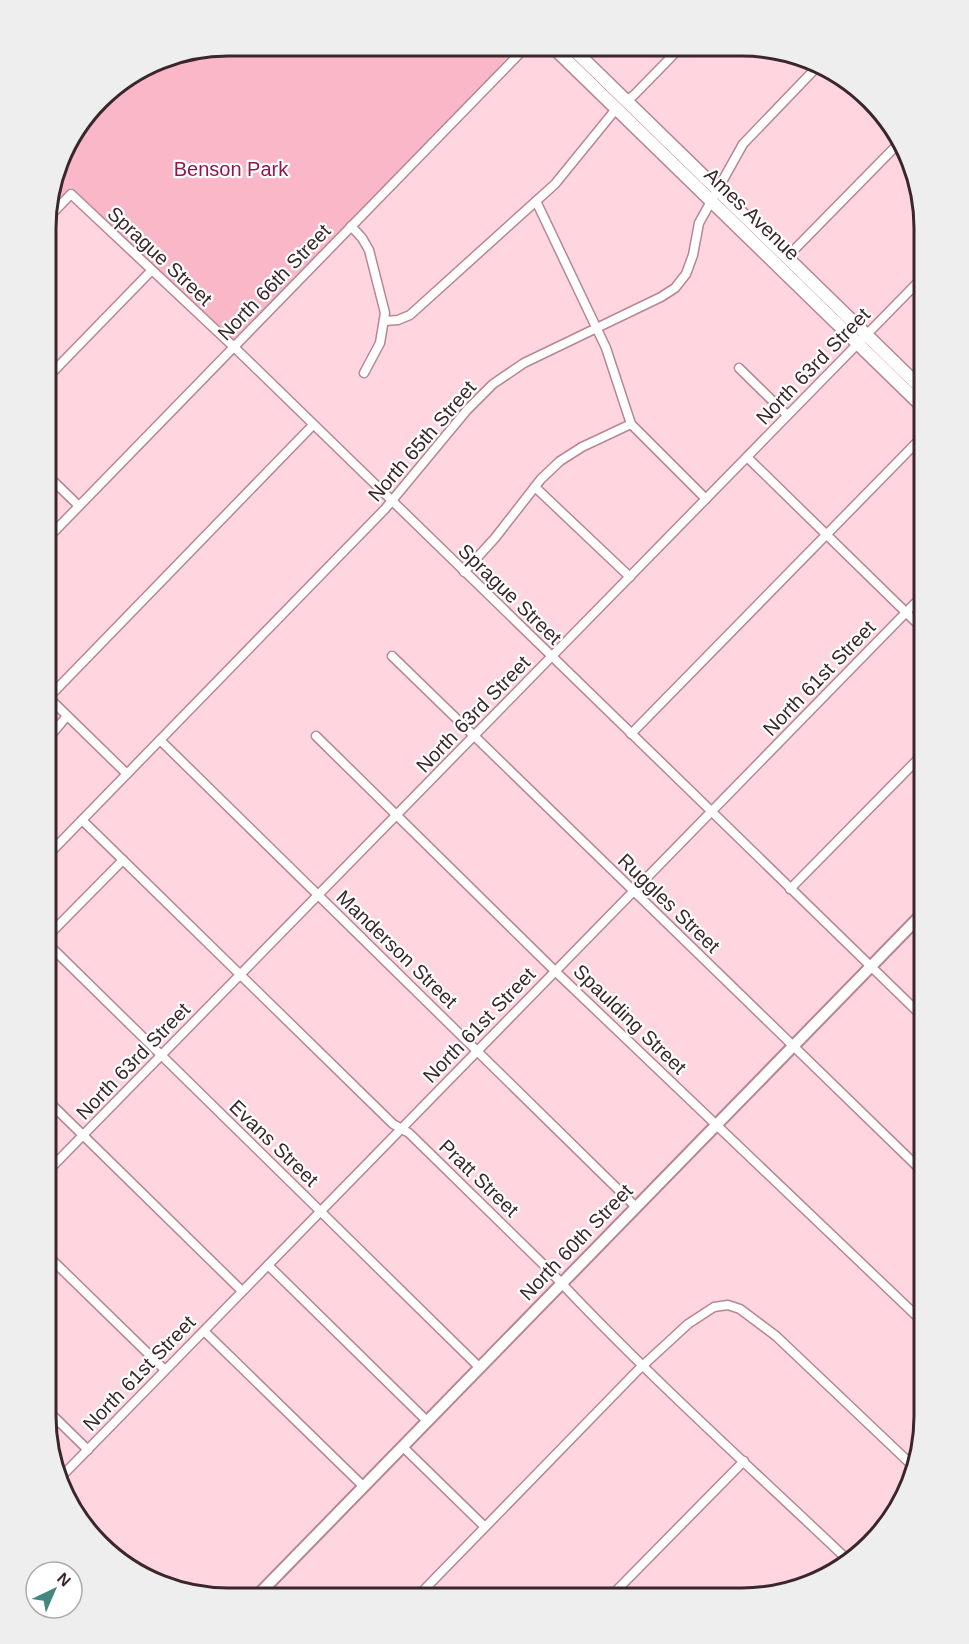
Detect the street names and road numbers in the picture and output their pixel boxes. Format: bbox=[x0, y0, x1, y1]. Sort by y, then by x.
street label: Ames Avenue bbox=[700, 163, 804, 265]
street label: Sprague Street bbox=[103, 202, 217, 310]
street label: North 66th Street bbox=[213, 219, 335, 344]
street label: North 63rd Street bbox=[752, 303, 874, 429]
street label: North 65th Street bbox=[364, 376, 481, 506]
street label: Sprague Street bbox=[454, 539, 566, 649]
street label: North 61st Street bbox=[759, 616, 880, 740]
street label: North 63rd Street bbox=[412, 651, 534, 777]
street label: Ruggles Street bbox=[614, 849, 725, 957]
street label: Manderson Street bbox=[332, 886, 462, 1012]
street label: Spaulding Street bbox=[569, 960, 691, 1079]
street label: North 61st Street bbox=[419, 963, 540, 1087]
street label: North 63rd Street bbox=[72, 998, 194, 1124]
street label: Evans Street bbox=[225, 1095, 323, 1191]
street label: Pratt Street bbox=[435, 1135, 523, 1221]
street label: North 60th Street bbox=[515, 1179, 637, 1304]
street label: North 61st Street bbox=[79, 1311, 200, 1435]

